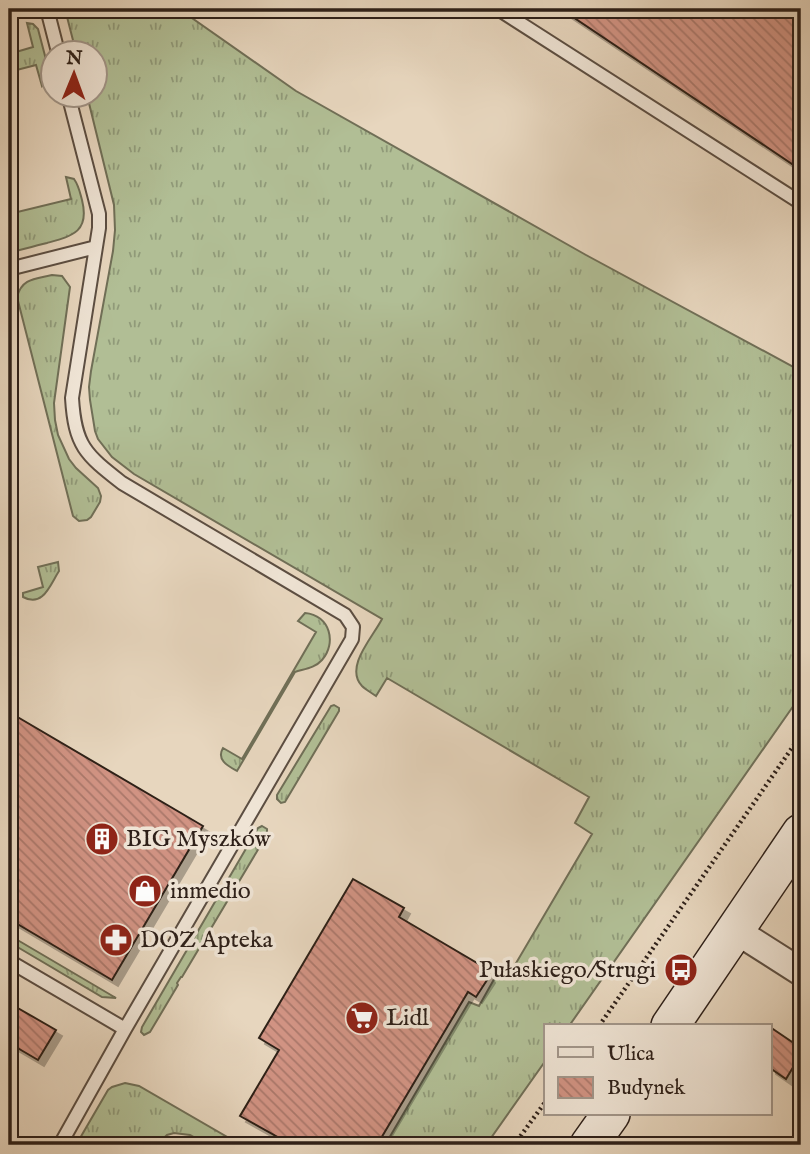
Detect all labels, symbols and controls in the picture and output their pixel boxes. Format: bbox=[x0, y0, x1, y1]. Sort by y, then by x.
north arrow bbox=[38, 38, 108, 108]
text: N bbox=[65, 47, 83, 71]
building icon: BIG Myszków bbox=[83, 820, 121, 858]
place label: BIG Myszków bbox=[126, 824, 272, 855]
shop icon: inmedio bbox=[126, 872, 164, 910]
place label: inmedio bbox=[170, 876, 251, 907]
pharmacy icon: DOZ Apteka bbox=[97, 921, 135, 959]
place label: DOZ Apteka bbox=[140, 925, 274, 956]
bus stop icon: Pułaskiego/Strugi bbox=[662, 951, 700, 989]
place label: Pułaskiego/Strugi bbox=[479, 955, 656, 986]
supermarket icon: Lidl bbox=[343, 999, 381, 1037]
place label: Lidl bbox=[386, 1003, 429, 1034]
legend bbox=[544, 1024, 772, 1116]
text: Ulica bbox=[607, 1041, 655, 1068]
text: Budynek bbox=[607, 1075, 686, 1102]

